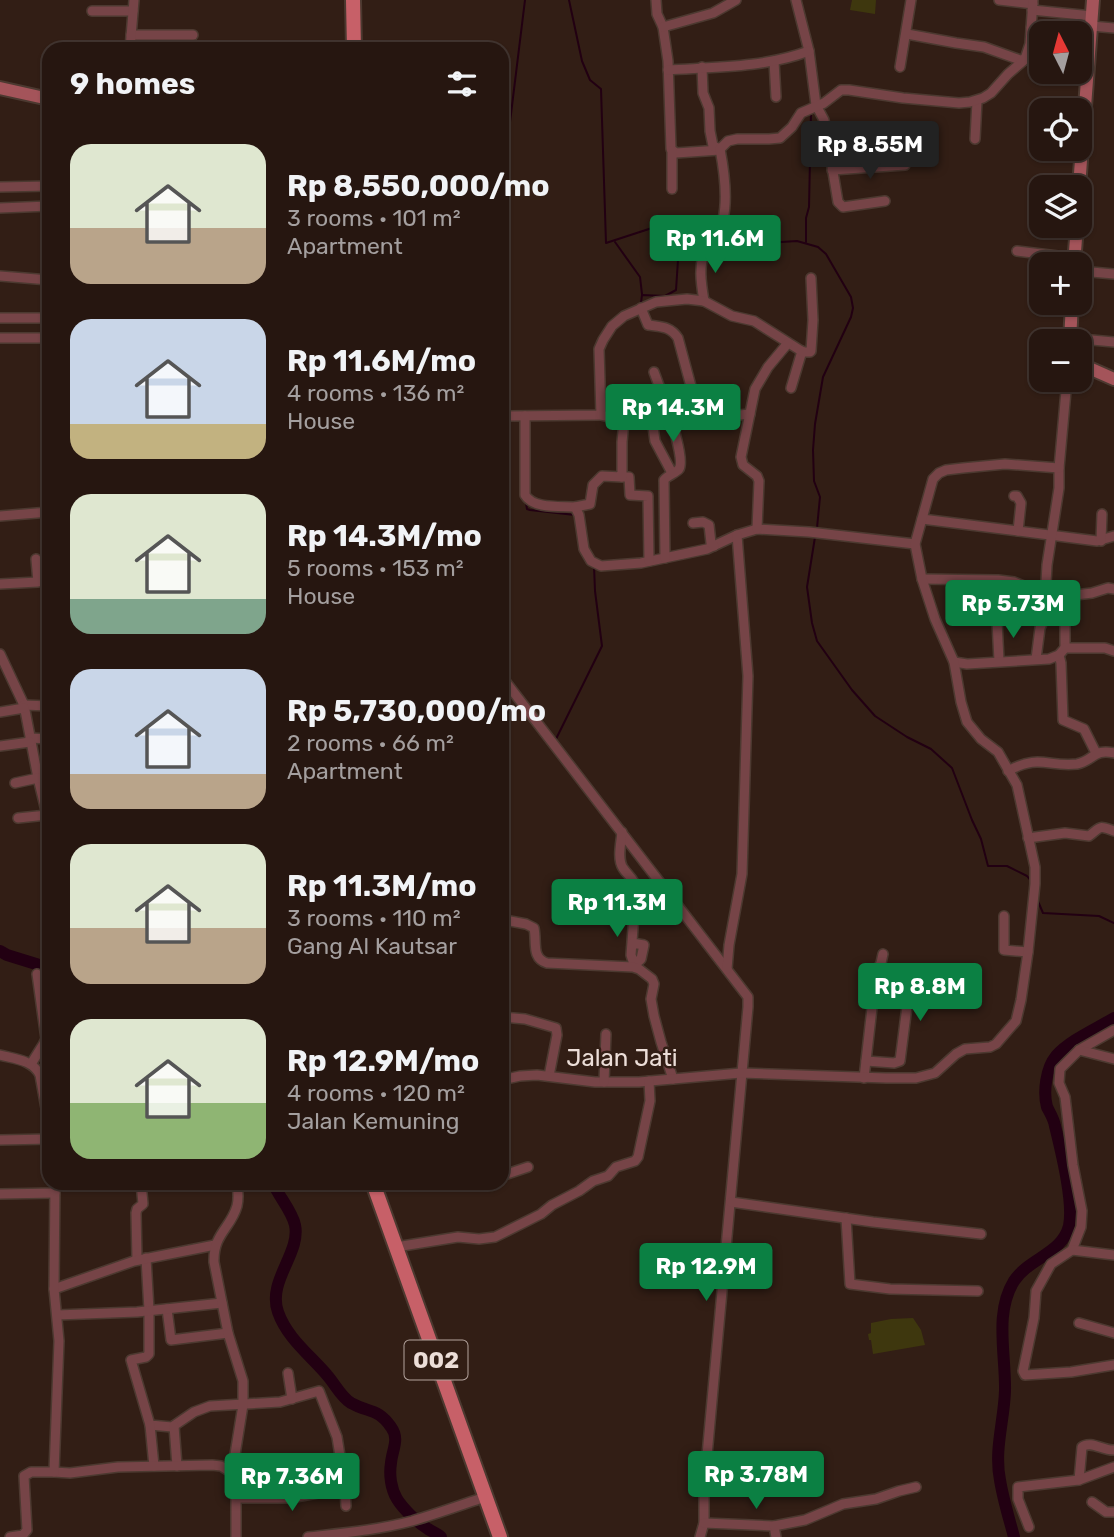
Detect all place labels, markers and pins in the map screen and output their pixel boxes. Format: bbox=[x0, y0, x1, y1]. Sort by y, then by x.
pin: Rp 8.55M bbox=[798, 122, 942, 181]
pin: Rp 11.6M bbox=[643, 216, 787, 275]
pin: Rp 14.3M bbox=[601, 384, 745, 444]
pin: Rp 5.73M bbox=[941, 580, 1085, 640]
pin: Rp 11.3M bbox=[545, 880, 689, 939]
pin: Rp 8.8M bbox=[855, 964, 985, 1023]
pin: Rp 12.9M bbox=[634, 1244, 778, 1303]
pin: Rp 3.78M bbox=[684, 1452, 828, 1511]
pin: Rp 7.36M bbox=[220, 1454, 364, 1513]

